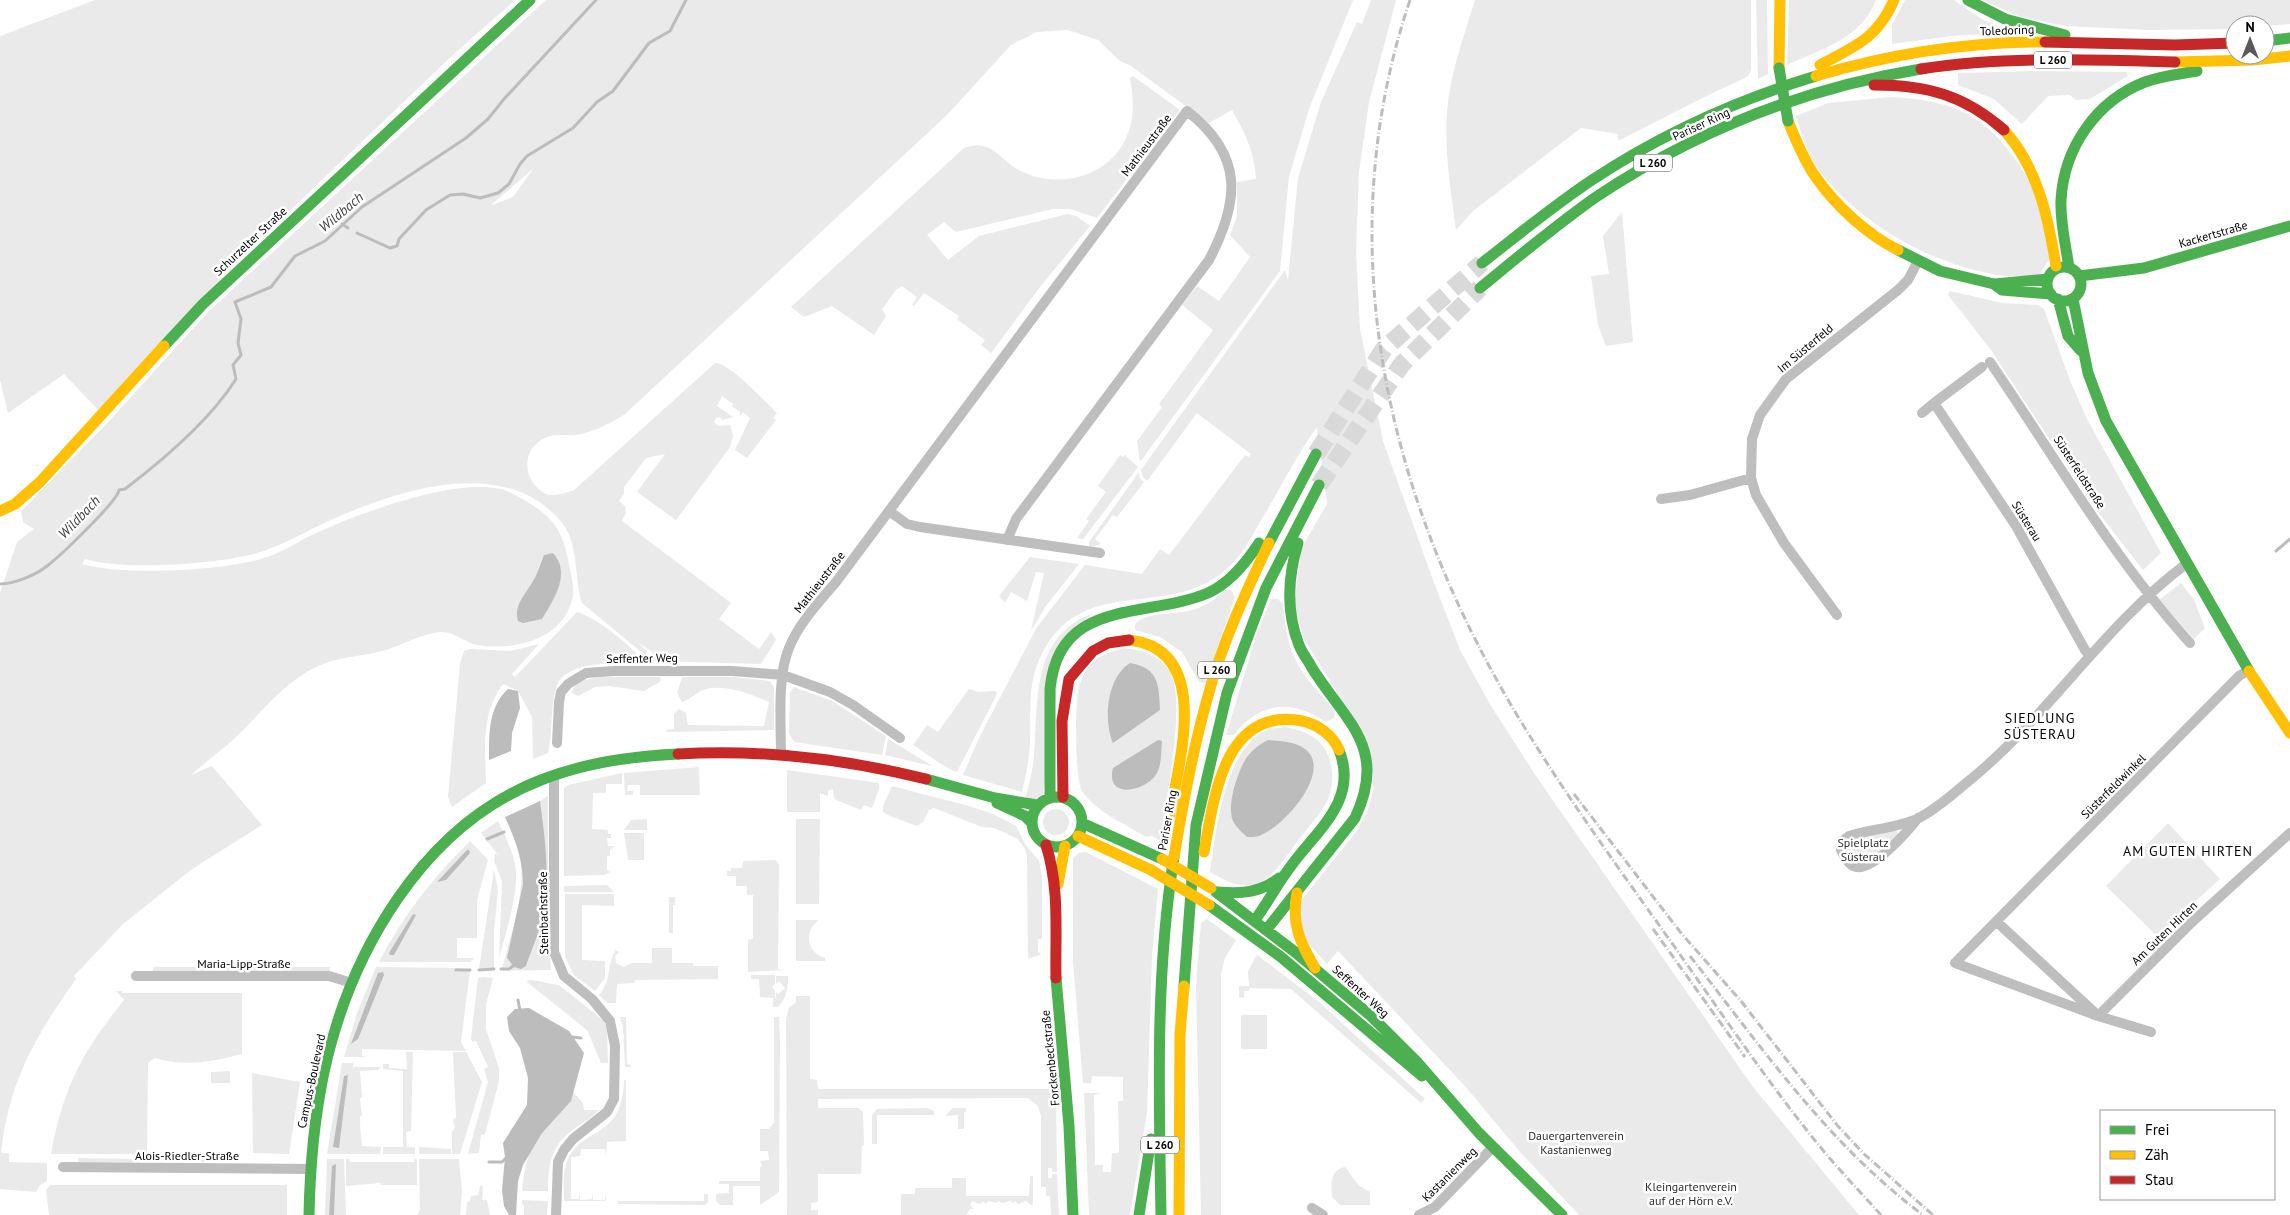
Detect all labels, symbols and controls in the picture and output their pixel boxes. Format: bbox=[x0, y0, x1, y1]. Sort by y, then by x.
north arrow bbox=[2225, 15, 2275, 65]
text: N bbox=[2245, 18, 2255, 36]
street label: Toledoring bbox=[1980, 22, 2034, 38]
road number: L 260 bbox=[2034, 52, 2072, 68]
street label: Pariser Ring bbox=[1670, 104, 1732, 144]
street label: Mathieustraße bbox=[1118, 111, 1174, 179]
road number: L 260 bbox=[1634, 154, 1672, 172]
water label: Wildbach bbox=[315, 188, 367, 236]
street label: Schurzelter Straße bbox=[210, 203, 290, 279]
street label: Kackertstraße bbox=[2177, 217, 2249, 251]
street label: Im Süsterfeld bbox=[1774, 320, 1836, 376]
street label: Süsterfeldstraße bbox=[2051, 433, 2109, 511]
water label: Wildbach bbox=[54, 492, 104, 542]
street label: Süsterau bbox=[2009, 498, 2045, 544]
street label: Mathieustraße bbox=[790, 548, 848, 616]
street label: Seffenter Weg bbox=[606, 650, 678, 666]
road number: L 260 bbox=[1198, 662, 1236, 678]
district label: SIEDLUNG SÜSTERAU bbox=[2004, 709, 2076, 743]
street label: Süsterfeldwinkel bbox=[2077, 750, 2149, 822]
street label: Pariser Ring bbox=[1154, 788, 1180, 852]
park label: Spielplatz Süsterau bbox=[1837, 835, 1889, 864]
district label: AM GUTEN HIRTEN bbox=[2123, 842, 2253, 860]
street label: Steinbachstraße bbox=[535, 871, 551, 955]
street label: Am Guten Hirten bbox=[2128, 898, 2200, 968]
street label: Maria-Lipp-Straße bbox=[197, 956, 291, 971]
street label: Seffenter Weg bbox=[1329, 961, 1393, 1021]
street label: Forckenbeckstraße bbox=[1038, 1009, 1062, 1107]
street label: Campus-Boulevard bbox=[294, 1032, 328, 1130]
legend bbox=[2100, 1110, 2275, 1200]
text: Frei bbox=[2145, 1120, 2170, 1139]
park label: Dauergartenverein Kastanienweg bbox=[1528, 1128, 1624, 1157]
road number: L 260 bbox=[1141, 1136, 1179, 1154]
street label: Kastanienweg bbox=[1418, 1143, 1480, 1205]
text: Zäh bbox=[2145, 1145, 2169, 1164]
street label: Alois-Riedler-Straße bbox=[135, 1148, 239, 1163]
text: Stau bbox=[2145, 1170, 2174, 1189]
park label: Kleingartenverein auf der Hörn e.V. bbox=[1645, 1179, 1737, 1208]

